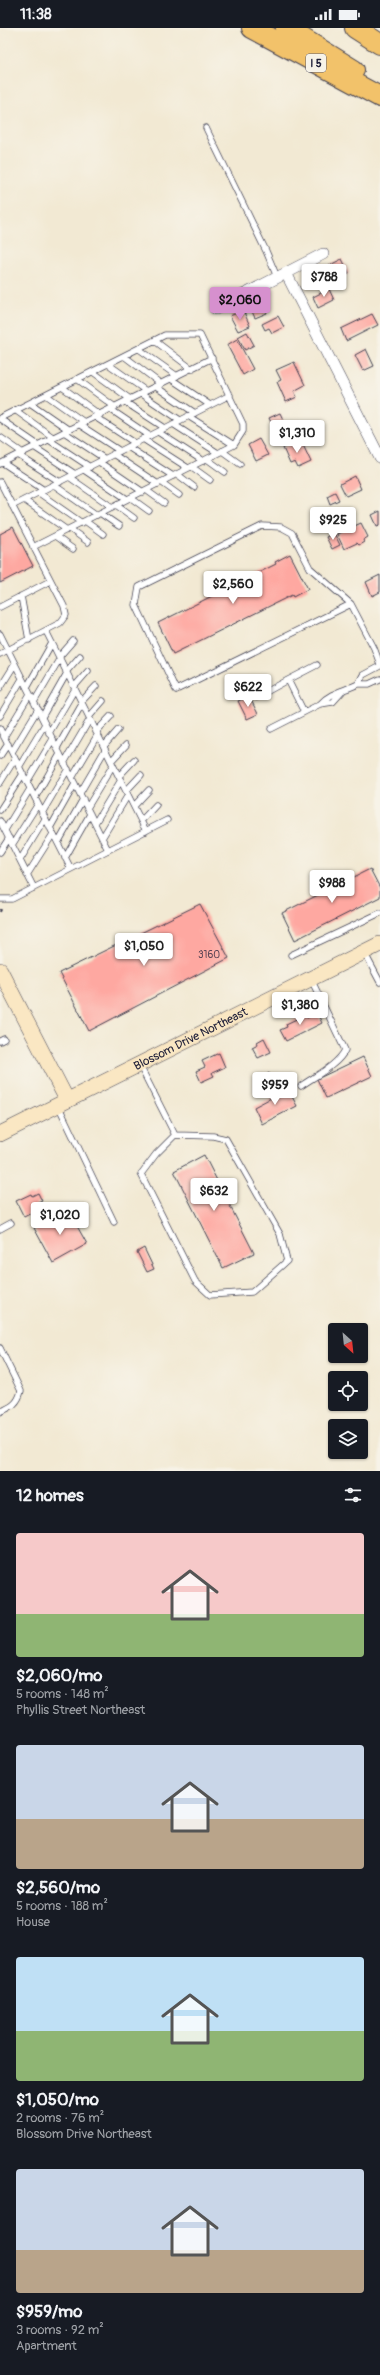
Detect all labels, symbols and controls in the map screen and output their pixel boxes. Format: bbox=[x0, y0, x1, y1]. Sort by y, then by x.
text: 11:38 bbox=[20, 5, 52, 24]
road number: I 5 bbox=[306, 54, 326, 72]
pin: $788 bbox=[300, 264, 348, 298]
text: $788 bbox=[310, 269, 338, 285]
pin: $2,060 bbox=[207, 287, 273, 321]
text: $2,060 bbox=[219, 292, 261, 308]
pin: $1,310 bbox=[264, 420, 330, 454]
text: $1,310 bbox=[279, 425, 315, 441]
pin: $925 bbox=[309, 507, 357, 541]
text: $925 bbox=[319, 512, 347, 528]
pin: $2,560 bbox=[200, 571, 266, 605]
text: $2,560 bbox=[212, 576, 254, 592]
pin: $622 bbox=[224, 674, 272, 708]
text: $622 bbox=[233, 679, 263, 695]
pin: $988 bbox=[308, 870, 356, 904]
text: $988 bbox=[319, 875, 345, 891]
pin: $1,050 bbox=[111, 933, 177, 967]
text: $1,050 bbox=[124, 938, 164, 954]
house number: 3160 bbox=[198, 949, 220, 961]
pin: $1,380 bbox=[267, 992, 333, 1026]
text: $1,380 bbox=[281, 997, 319, 1013]
street label: Blossom Drive Northeast bbox=[131, 1004, 250, 1074]
pin: $959 bbox=[251, 1072, 299, 1106]
text: $959 bbox=[261, 1077, 289, 1093]
pin: $632 bbox=[190, 1178, 238, 1212]
text: $632 bbox=[199, 1183, 229, 1199]
pin: $1,020 bbox=[27, 1202, 93, 1236]
text: $1,020 bbox=[40, 1207, 80, 1223]
north arrow bbox=[328, 1323, 368, 1363]
map controls bbox=[328, 1323, 368, 1459]
button: locate bbox=[328, 1371, 368, 1411]
button: layers bbox=[328, 1419, 368, 1459]
icon: filters bbox=[342, 1484, 364, 1506]
text: 12 homes bbox=[16, 1485, 84, 1506]
icon: home bbox=[154, 1559, 226, 1631]
text: $2,060/mo bbox=[16, 1665, 102, 1686]
text: 5 rooms · 148 m² bbox=[16, 1686, 109, 1702]
text: Phyllis Street Northeast bbox=[16, 1702, 145, 1718]
icon: home bbox=[154, 1771, 226, 1843]
text: $2,560/mo bbox=[16, 1877, 100, 1898]
text: 5 rooms · 188 m² bbox=[16, 1898, 108, 1914]
text: House bbox=[16, 1914, 50, 1930]
icon: home bbox=[154, 1983, 226, 2055]
text: $1,050/mo bbox=[16, 2089, 99, 2110]
text: 2 rooms · 76 m² bbox=[16, 2110, 104, 2126]
text: Blossom Drive Northeast bbox=[16, 2126, 152, 2142]
icon: home bbox=[154, 2195, 226, 2267]
text: $959/mo bbox=[16, 2301, 82, 2322]
text: 3 rooms · 92 m² bbox=[16, 2322, 104, 2338]
text: Apartment bbox=[16, 2338, 77, 2354]

